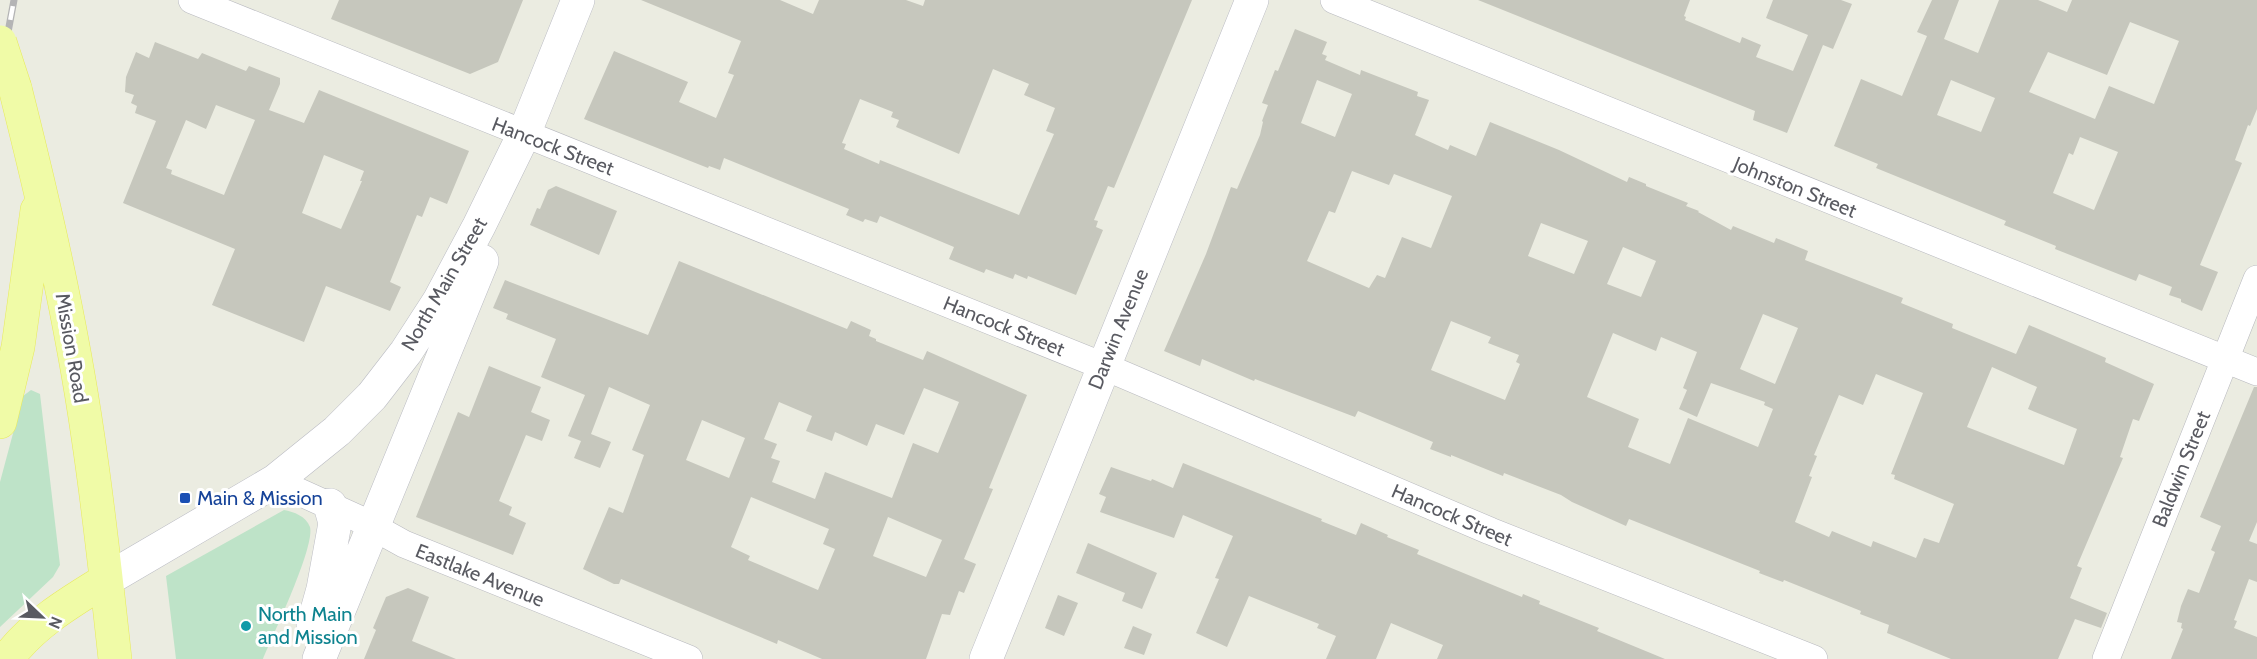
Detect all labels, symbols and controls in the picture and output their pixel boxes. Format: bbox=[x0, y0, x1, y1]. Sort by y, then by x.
street label: Hancock Street bbox=[489, 112, 618, 180]
street label: Johnston Street bbox=[1729, 151, 1860, 223]
street label: North Main Street bbox=[396, 213, 492, 355]
street label: Darwin Avenue bbox=[1083, 265, 1153, 393]
street label: Mission Road bbox=[51, 291, 93, 405]
street label: Hancock Street bbox=[940, 291, 1068, 361]
street label: Baldwin Street bbox=[2147, 407, 2215, 531]
street label: Hancock Street bbox=[1388, 479, 1516, 551]
place label: Main & Mission bbox=[197, 486, 323, 510]
marker: Main & Mission bbox=[178, 491, 192, 505]
street label: Eastlake Avenue bbox=[412, 538, 548, 612]
north arrow bbox=[12, 587, 72, 647]
place label: North Main and Mission bbox=[258, 602, 358, 649]
text: N bbox=[44, 614, 66, 632]
marker: North Main and Mission bbox=[239, 619, 253, 633]

